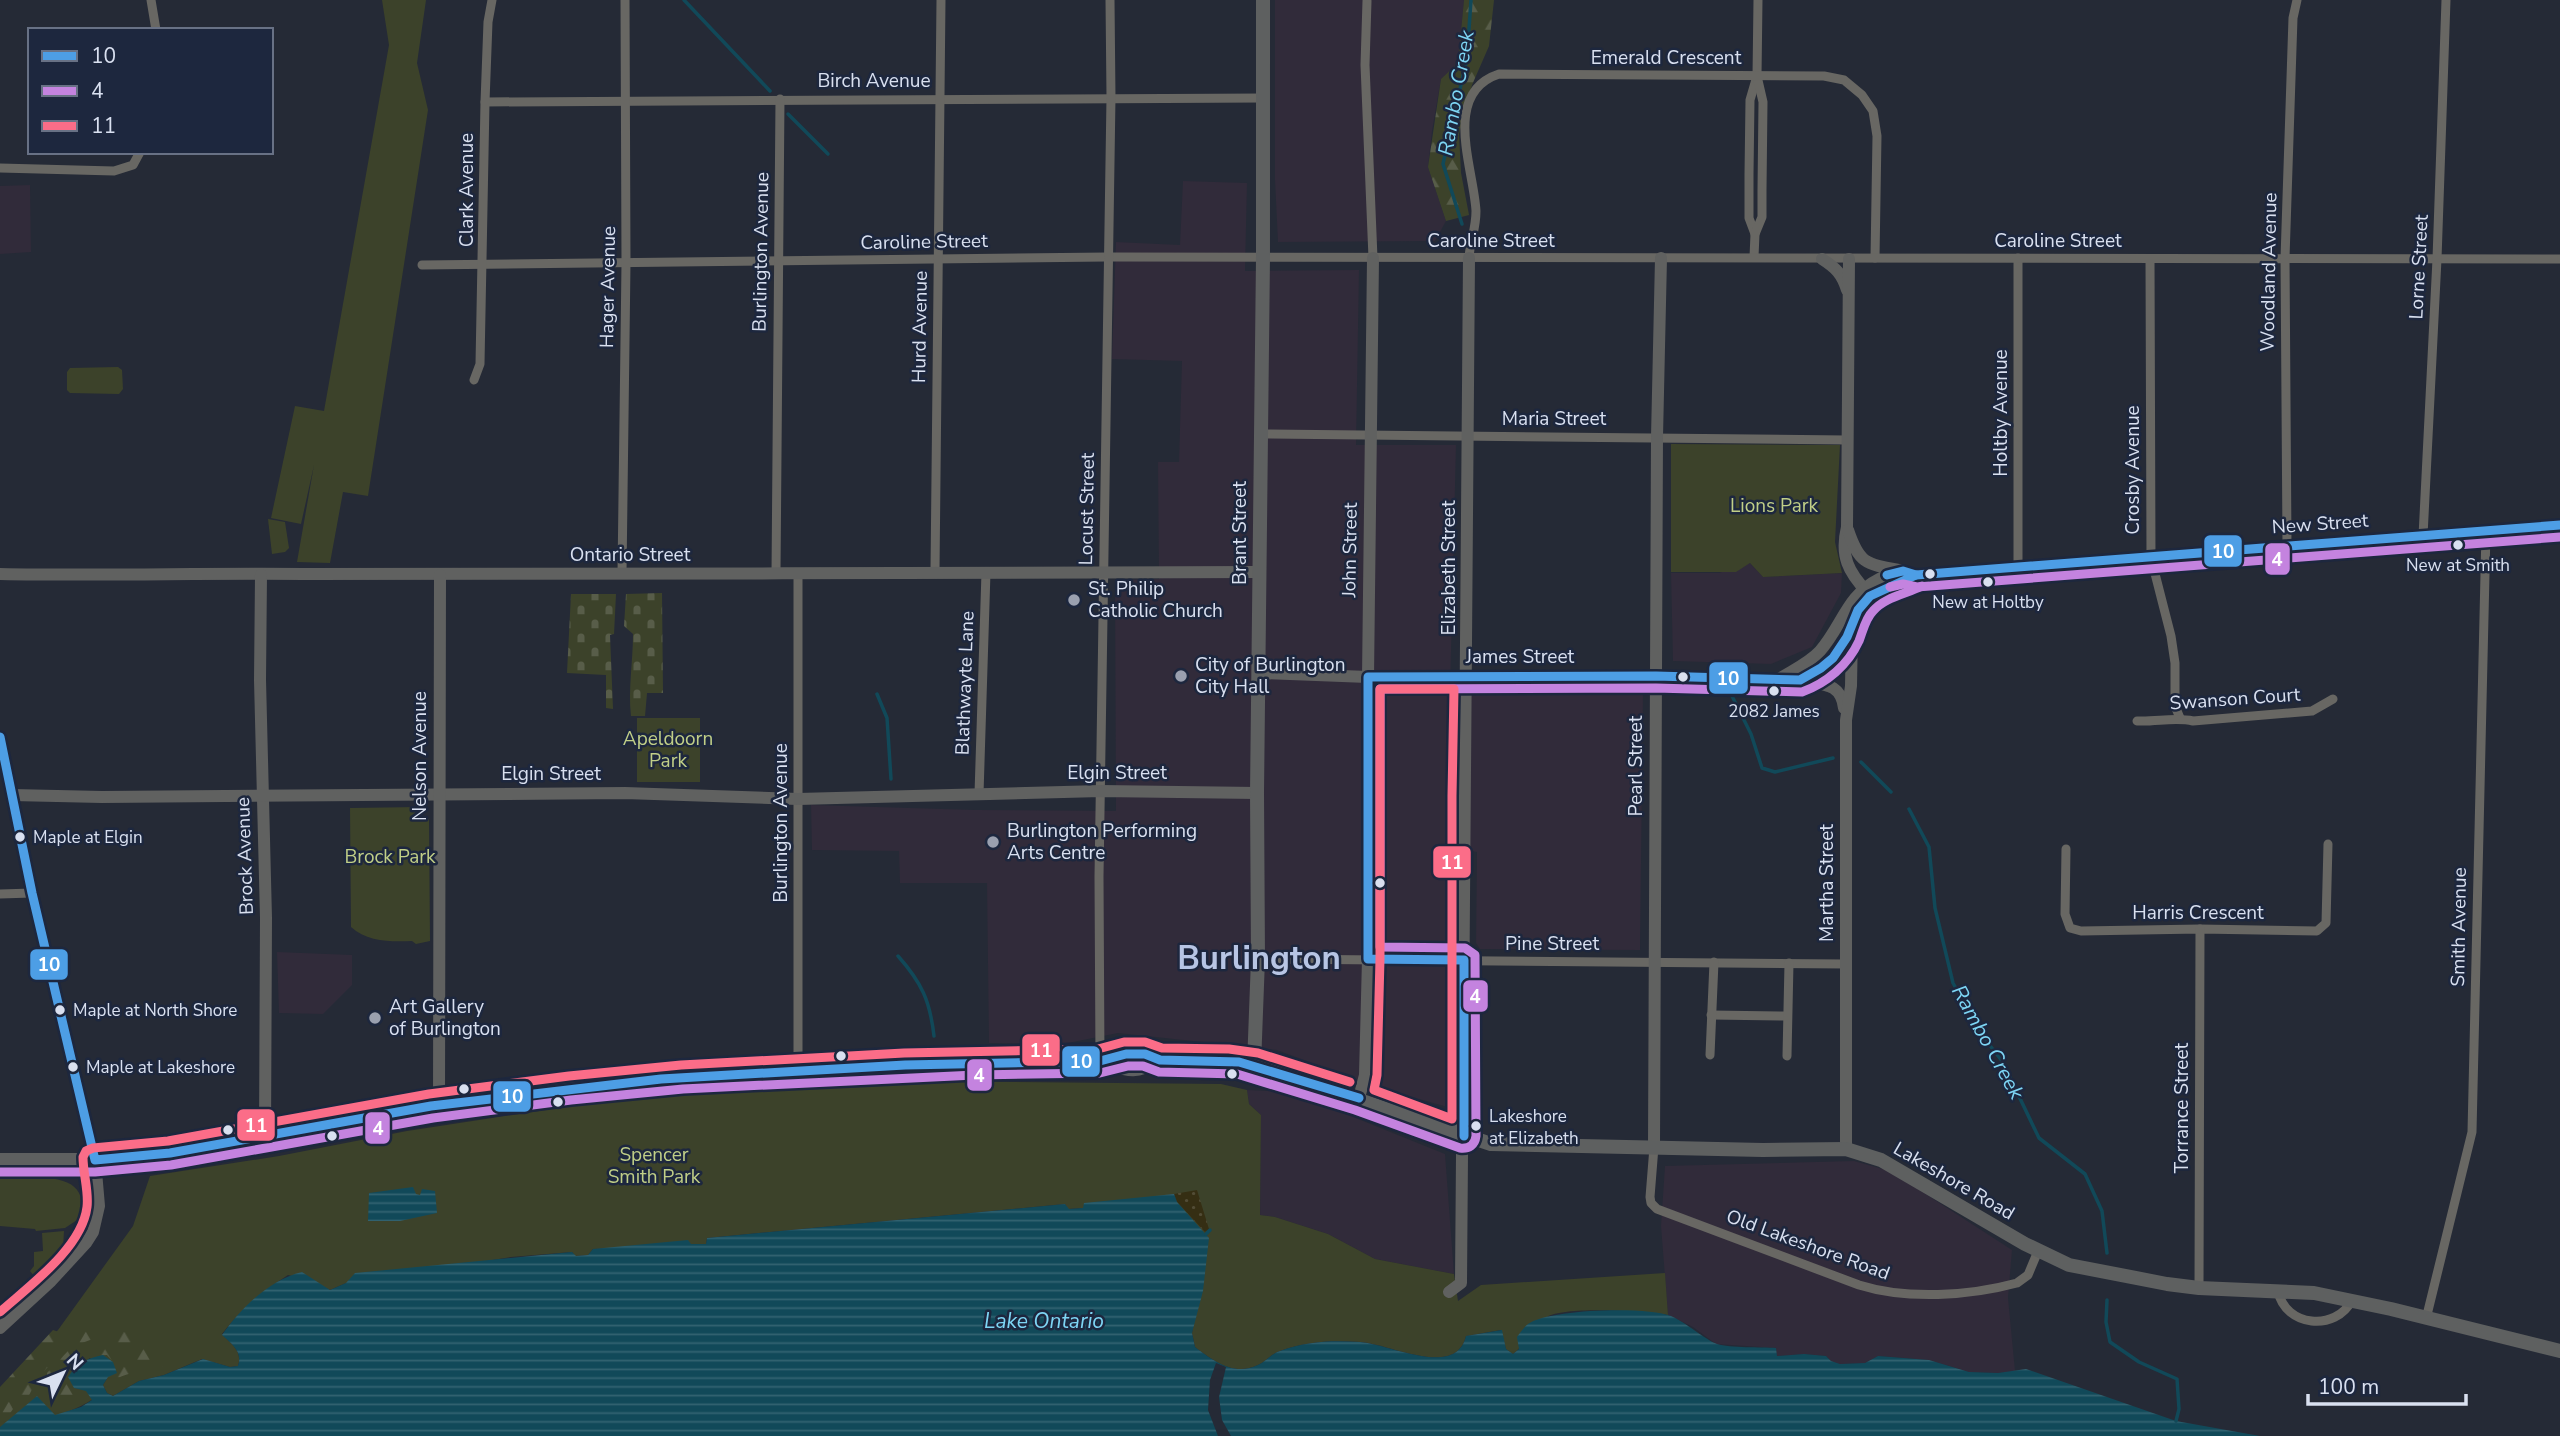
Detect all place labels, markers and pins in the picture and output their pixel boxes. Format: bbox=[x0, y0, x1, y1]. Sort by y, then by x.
marker: New at Smith bbox=[2451, 538, 2465, 552]
place label: New at Smith bbox=[2406, 554, 2510, 577]
unlabelled marker bbox=[1923, 567, 1937, 581]
marker: New at Holtby bbox=[1981, 575, 1995, 589]
place label: St. Philip Catholic Church bbox=[1088, 576, 1223, 624]
place label: New at Holtby bbox=[1932, 591, 2044, 614]
marker: St. Philip Catholic Church bbox=[1066, 592, 1082, 608]
place label: City of Burlington City Hall bbox=[1195, 652, 1345, 700]
marker: City of Burlington City Hall bbox=[1173, 668, 1189, 684]
unlabelled marker bbox=[1676, 670, 1690, 684]
marker: 2082 James bbox=[1767, 684, 1781, 698]
place label: 2082 James bbox=[1728, 700, 1820, 723]
place label: Burlington Performing Arts Centre bbox=[1007, 818, 1197, 866]
place label: Maple at Elgin bbox=[33, 826, 143, 849]
marker: Maple at Elgin bbox=[13, 830, 27, 844]
marker: Burlington Performing Arts Centre bbox=[985, 834, 1001, 850]
unlabelled marker bbox=[1373, 876, 1387, 890]
place label: Art Gallery of Burlington bbox=[389, 994, 501, 1042]
place label: Maple at North Shore bbox=[73, 999, 237, 1022]
marker: Maple at North Shore bbox=[53, 1003, 67, 1017]
marker: Art Gallery of Burlington bbox=[367, 1010, 383, 1026]
unlabelled marker bbox=[834, 1049, 848, 1063]
place label: Maple at Lakeshore bbox=[86, 1056, 235, 1079]
marker: Maple at Lakeshore bbox=[66, 1060, 80, 1074]
unlabelled marker bbox=[1225, 1067, 1239, 1081]
unlabelled marker bbox=[457, 1082, 471, 1096]
unlabelled marker bbox=[551, 1095, 565, 1109]
place label: Lakeshore at Elizabeth bbox=[1489, 1105, 1579, 1150]
marker: Lakeshore at Elizabeth bbox=[1469, 1119, 1483, 1133]
unlabelled marker bbox=[221, 1123, 235, 1137]
unlabelled marker bbox=[325, 1129, 339, 1143]

